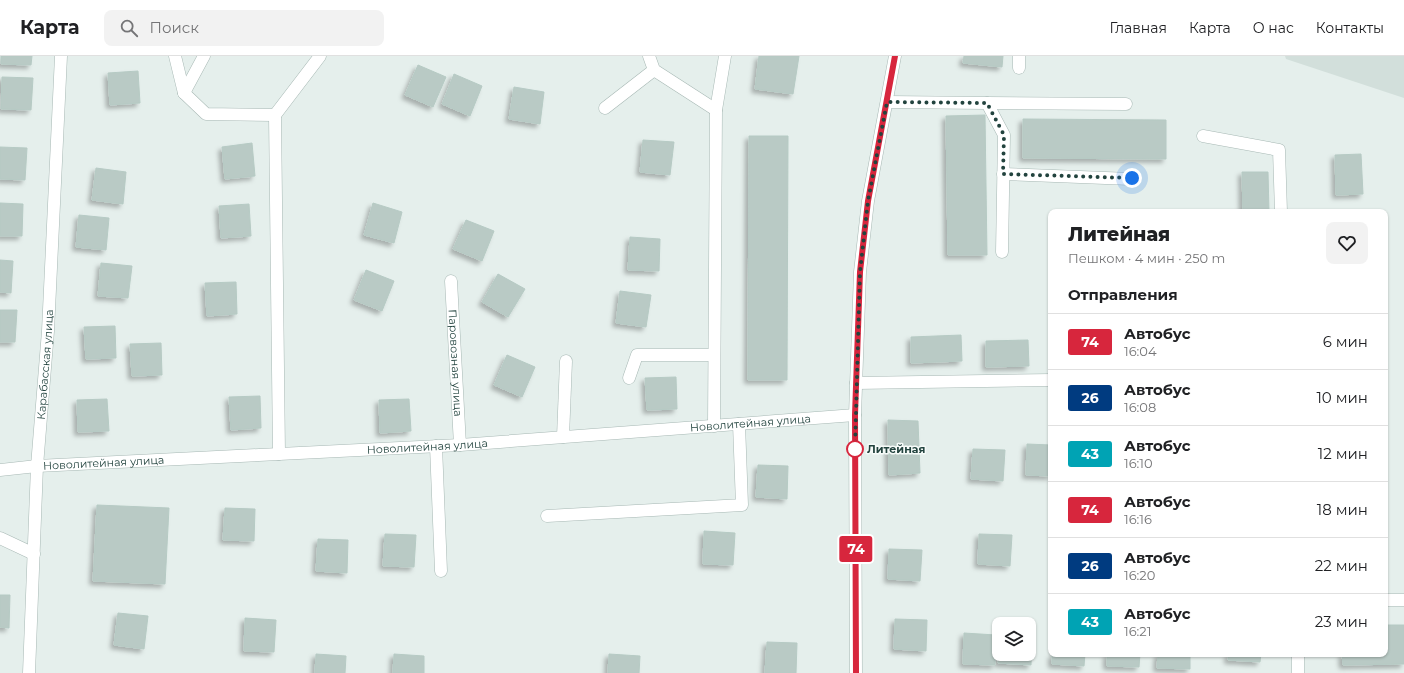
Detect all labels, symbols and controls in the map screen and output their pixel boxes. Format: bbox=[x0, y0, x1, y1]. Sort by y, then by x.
search box bbox=[104, 10, 384, 46]
text: Карта bbox=[20, 16, 80, 39]
icon: search bbox=[118, 17, 140, 39]
text: Поиск bbox=[150, 18, 199, 37]
text: Главная bbox=[1109, 19, 1167, 37]
text: Карта bbox=[1189, 19, 1231, 37]
text: О нас bbox=[1253, 19, 1294, 37]
text: Контакты bbox=[1316, 19, 1384, 37]
your location bbox=[1122, 168, 1142, 188]
button: heart bbox=[1326, 222, 1368, 264]
text: Литейная bbox=[1068, 223, 1170, 246]
text: Пешком · 4 мин · 250 m bbox=[1068, 250, 1225, 266]
text: Отправления bbox=[1068, 285, 1178, 304]
street label: Карабасская улица bbox=[34, 309, 56, 420]
street label: Паровозная улица bbox=[446, 309, 465, 417]
text: Автобус bbox=[1124, 324, 1191, 343]
text: 6 мин bbox=[1323, 332, 1368, 351]
text: 74 bbox=[1081, 333, 1099, 351]
text: 16:04 bbox=[1124, 343, 1157, 359]
text: Автобус bbox=[1124, 380, 1191, 399]
text: 10 мин bbox=[1316, 388, 1368, 407]
text: 26 bbox=[1081, 389, 1099, 407]
text: 16:08 bbox=[1124, 399, 1156, 415]
street label: Новолитейная улица bbox=[689, 411, 811, 435]
street label: Новолитейная улица bbox=[366, 436, 488, 457]
text: Автобус bbox=[1124, 436, 1191, 455]
marker: Литейная bbox=[846, 440, 864, 458]
place label: Литейная bbox=[867, 442, 925, 456]
text: 12 мин bbox=[1318, 444, 1368, 463]
text: 43 bbox=[1081, 445, 1099, 463]
street label: Новолитейная улица bbox=[43, 453, 165, 473]
text: 16:10 bbox=[1124, 455, 1153, 471]
text: Автобус bbox=[1124, 492, 1191, 511]
text: 18 мин bbox=[1317, 500, 1368, 519]
text: 74 bbox=[1081, 501, 1099, 519]
text: 16:16 bbox=[1124, 511, 1152, 527]
line badge: 74 bbox=[838, 536, 874, 562]
text: 74 bbox=[847, 540, 865, 558]
text: Автобус bbox=[1124, 548, 1191, 567]
text: 22 мин bbox=[1315, 556, 1368, 575]
text: 26 bbox=[1081, 557, 1099, 575]
text: 16:20 bbox=[1124, 567, 1155, 583]
text: Автобус bbox=[1124, 604, 1191, 623]
text: 23 мин bbox=[1315, 612, 1368, 631]
text: 43 bbox=[1081, 613, 1099, 631]
map controls bbox=[992, 617, 1036, 661]
button: layers bbox=[992, 617, 1036, 661]
text: 16:21 bbox=[1124, 623, 1151, 639]

